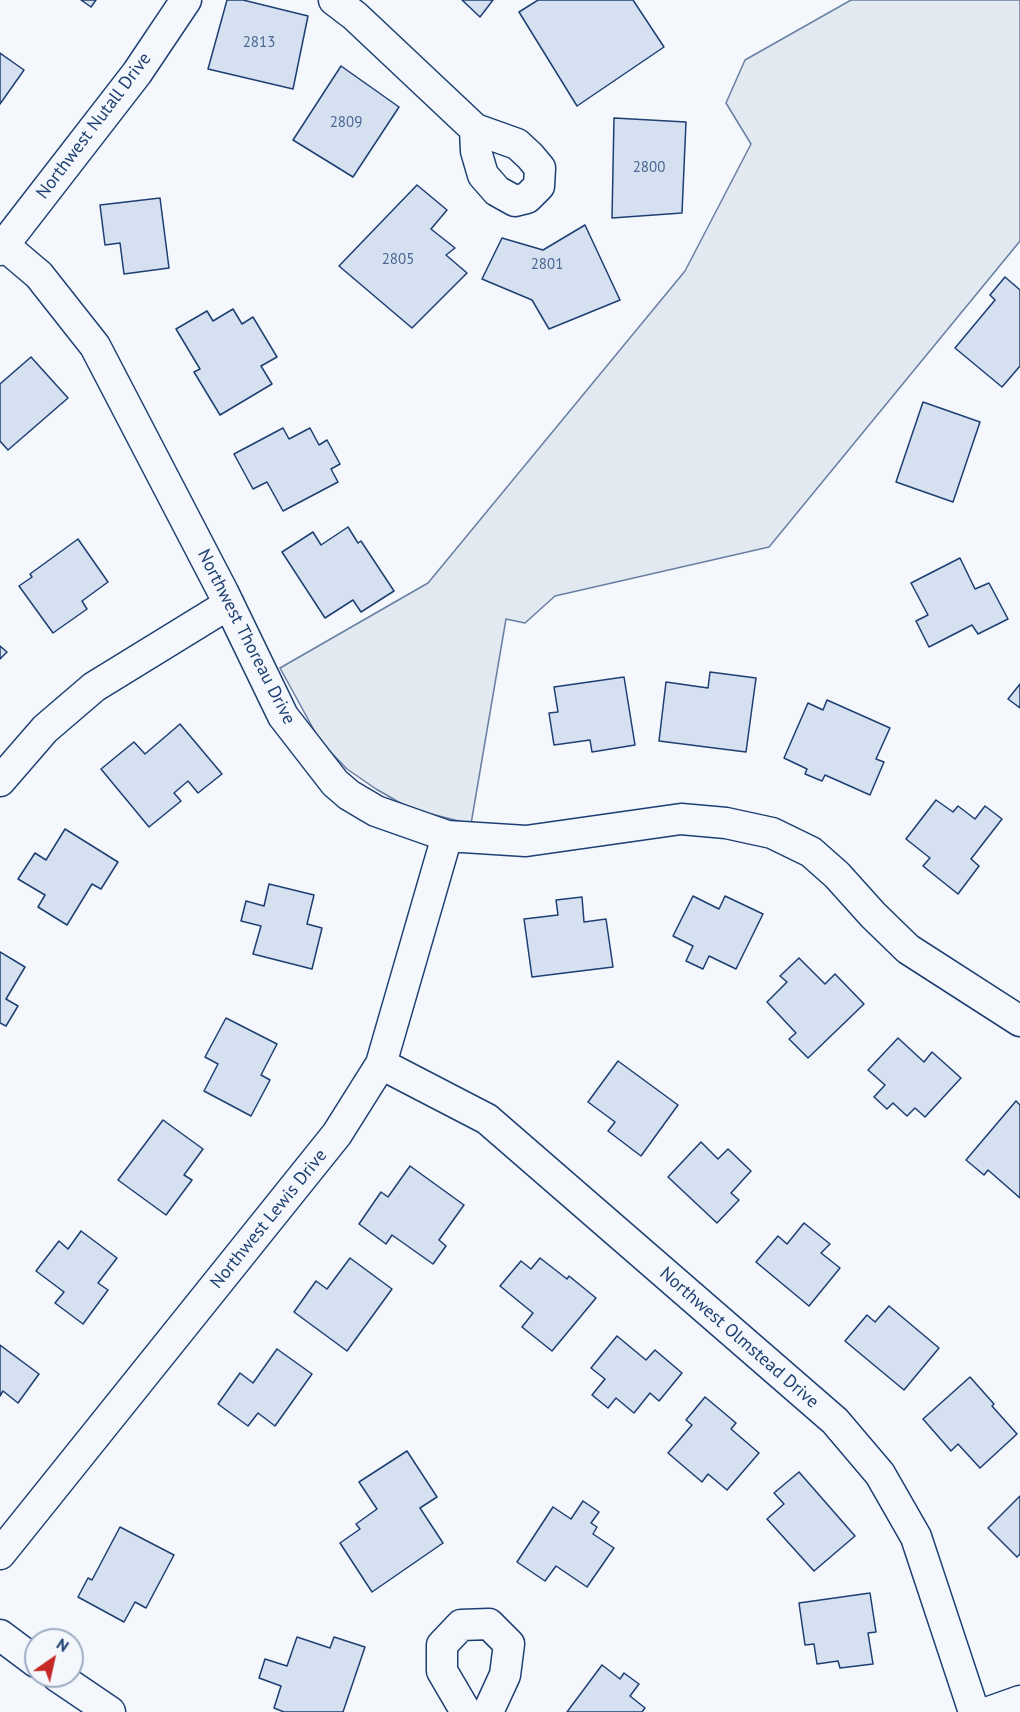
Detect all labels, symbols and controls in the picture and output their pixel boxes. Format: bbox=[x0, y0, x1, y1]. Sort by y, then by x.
house number: 2813 bbox=[243, 34, 275, 52]
street label: Northwest Nutall Drive bbox=[32, 49, 156, 203]
house number: 2809 bbox=[330, 114, 362, 132]
house number: 2800 bbox=[633, 159, 665, 177]
house number: 2805 bbox=[382, 251, 414, 269]
house number: 2801 bbox=[531, 256, 563, 274]
street label: Northwest Thoreau Drive bbox=[192, 546, 300, 728]
street label: Northwest Lewis Drive bbox=[206, 1145, 332, 1293]
street label: Northwest Olmstead Drive bbox=[655, 1263, 823, 1413]
north arrow bbox=[24, 1628, 84, 1688]
text: N bbox=[53, 1634, 73, 1656]

